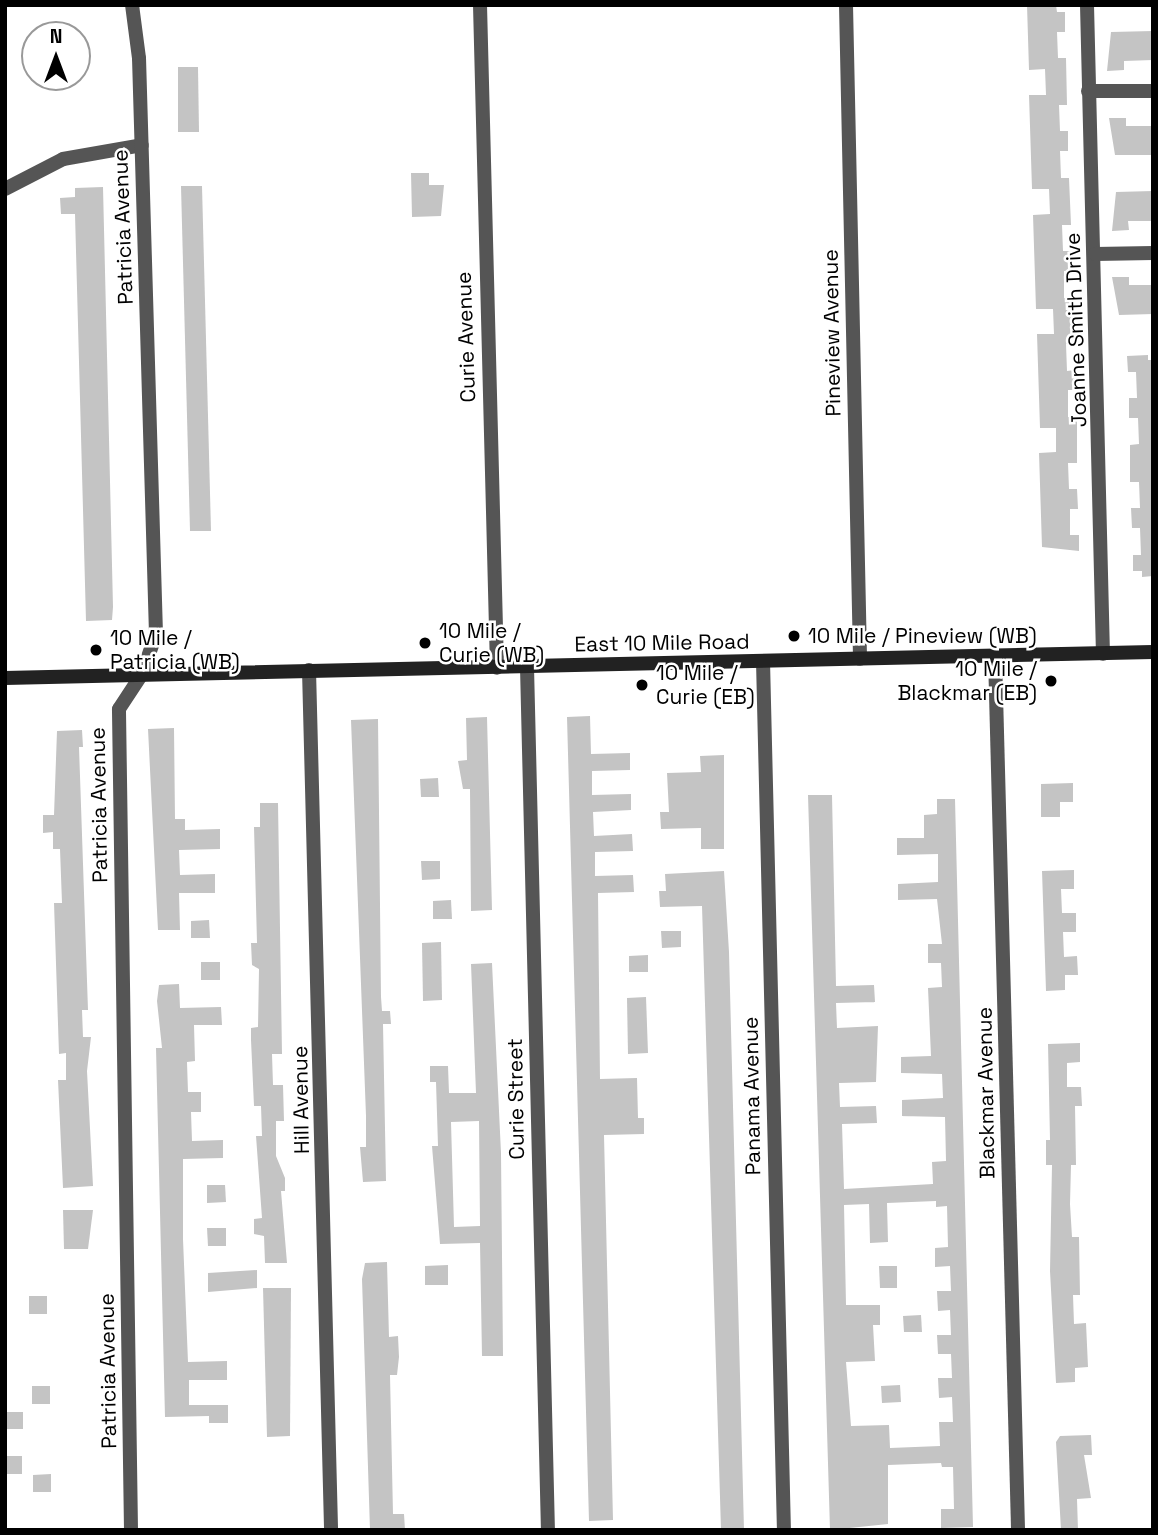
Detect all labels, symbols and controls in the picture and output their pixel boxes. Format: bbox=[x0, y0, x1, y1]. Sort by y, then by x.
north arrow bbox=[21, 21, 91, 91]
text: N bbox=[50, 24, 62, 49]
street label: Patricia Avenue bbox=[108, 149, 138, 305]
street label: Joanne Smith Drive bbox=[1060, 232, 1092, 428]
street label: Pineview Avenue bbox=[818, 249, 846, 417]
street label: Curie Avenue bbox=[451, 271, 481, 403]
place label: 10 Mile / Curie (WB) bbox=[439, 618, 544, 668]
place label: 10 Mile / Pineview (WB) bbox=[808, 623, 1037, 649]
place label: 10 Mile / Patricia (WB) bbox=[110, 625, 240, 675]
marker: 10 Mile / Pineview (WB) bbox=[786, 628, 802, 644]
street label: East 10 Mile Road bbox=[574, 629, 750, 657]
marker: 10 Mile / Curie (WB) bbox=[417, 635, 433, 651]
marker: 10 Mile / Patricia (WB) bbox=[88, 642, 104, 658]
place label: 10 Mile / Blackmar (EB) bbox=[897, 656, 1037, 706]
place label: 10 Mile / Curie (EB) bbox=[656, 660, 755, 710]
marker: 10 Mile / Blackmar (EB) bbox=[1043, 673, 1059, 689]
marker: 10 Mile / Curie (EB) bbox=[634, 677, 650, 693]
street label: Patricia Avenue bbox=[85, 727, 113, 883]
street label: Blackmar Avenue bbox=[972, 1007, 1000, 1179]
street label: Panama Avenue bbox=[738, 1016, 766, 1176]
street label: Curie Street bbox=[502, 1038, 530, 1160]
street label: Hill Avenue bbox=[287, 1045, 315, 1155]
street label: Patricia Avenue bbox=[94, 1293, 122, 1449]

